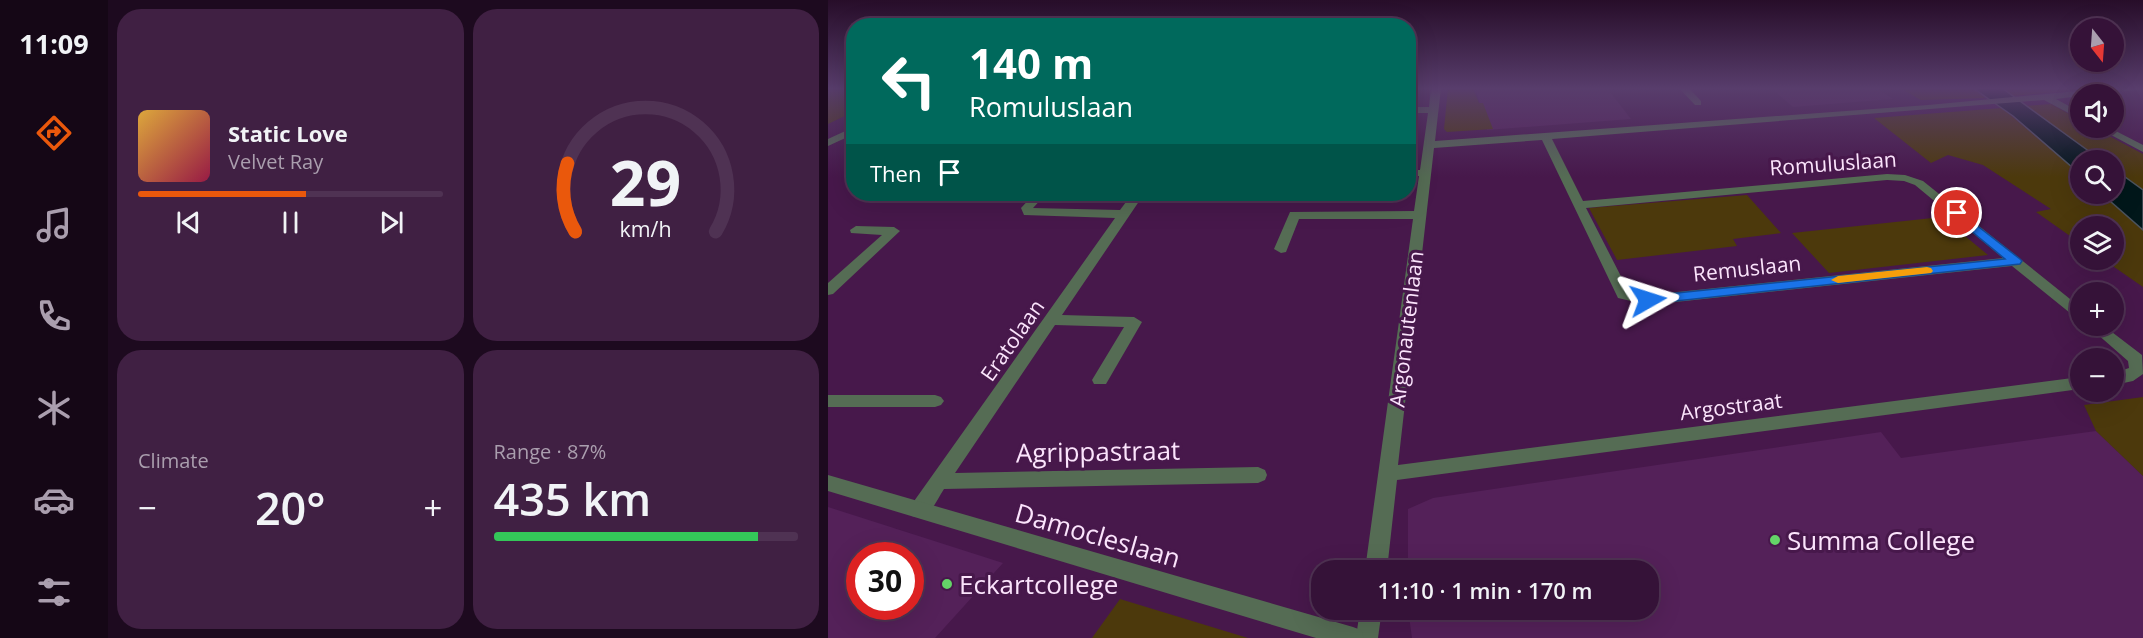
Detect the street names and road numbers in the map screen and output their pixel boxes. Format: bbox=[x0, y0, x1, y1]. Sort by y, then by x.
street label: Romuluslaan bbox=[1768, 145, 1898, 181]
street label: Remuslaan bbox=[1692, 248, 1802, 288]
street label: Argonautenlaan bbox=[1383, 249, 1429, 409]
street label: Eratolaan bbox=[974, 294, 1050, 386]
street label: Argostraat bbox=[1678, 386, 1784, 426]
street label: Agrippastraat bbox=[1015, 432, 1181, 470]
street label: Damocleslaan bbox=[1011, 494, 1185, 576]

